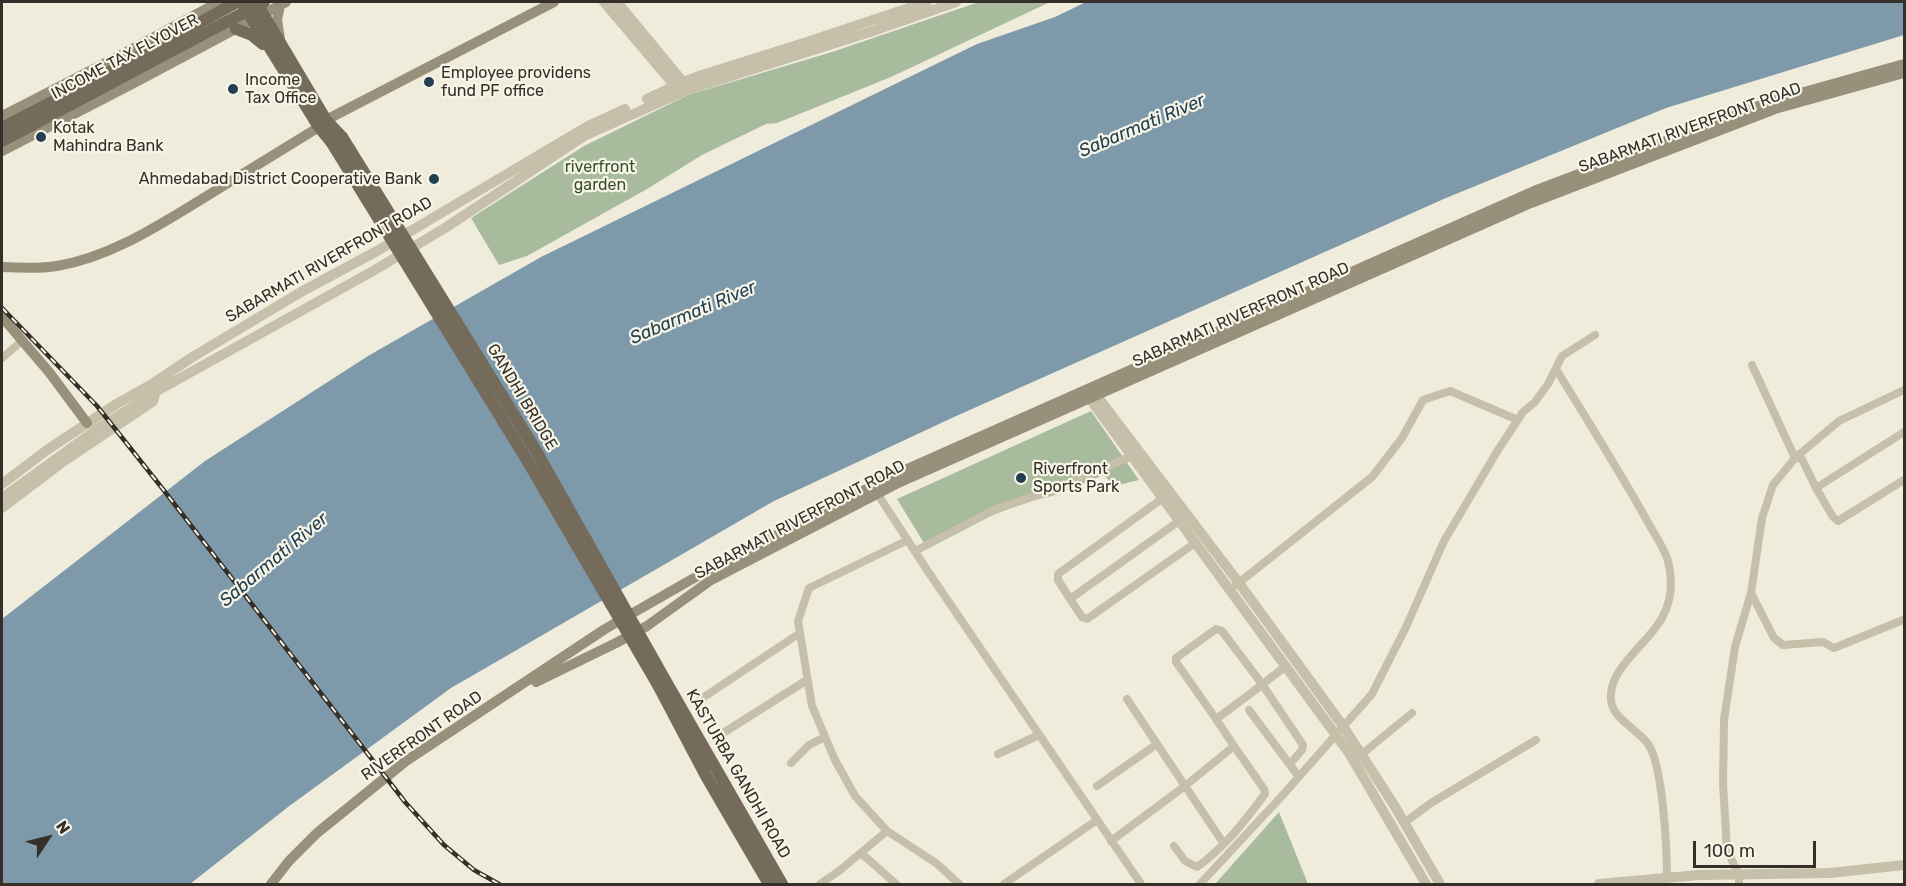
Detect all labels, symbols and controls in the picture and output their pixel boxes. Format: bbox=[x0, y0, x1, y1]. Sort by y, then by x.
street label: INCOME TAX FLYOVER bbox=[48, 10, 202, 104]
place label: Employee providens fund PF office bbox=[441, 63, 591, 101]
place label: Income Tax Office bbox=[245, 70, 316, 108]
marker: Employee providens fund PF office bbox=[422, 75, 436, 89]
street label: SABARMATI RIVERFRONT ROAD bbox=[1576, 79, 1804, 177]
marker: Income Tax Office bbox=[226, 82, 240, 96]
water label: Sabarmati River bbox=[1076, 90, 1208, 162]
place label: Kotak Mahindra Bank bbox=[53, 118, 164, 156]
marker: Kotak Mahindra Bank bbox=[34, 130, 48, 144]
park label: riverfront garden bbox=[565, 157, 635, 195]
place label: Ahmedabad District Cooperative Bank bbox=[139, 169, 422, 189]
marker: Ahmedabad District Cooperative Bank bbox=[427, 172, 441, 186]
street label: SABARMATI RIVERFRONT ROAD bbox=[222, 193, 436, 327]
street label: SABARMATI RIVERFRONT ROAD bbox=[1130, 258, 1352, 372]
water label: Sabarmati River bbox=[627, 277, 759, 349]
street label: GANDHI BRIDGE bbox=[483, 340, 561, 454]
street label: SABARMATI RIVERFRONT ROAD bbox=[692, 456, 908, 584]
place label: Riverfront Sports Park bbox=[1033, 459, 1119, 497]
marker: Riverfront Sports Park bbox=[1014, 471, 1028, 485]
water label: Sabarmati River bbox=[215, 508, 333, 612]
street label: KASTURBA GANDHI ROAD bbox=[682, 686, 794, 862]
street label: RIVERFRONT ROAD bbox=[358, 687, 486, 785]
north arrow bbox=[18, 808, 78, 868]
text: N bbox=[52, 817, 74, 838]
scale bar bbox=[1696, 829, 1819, 867]
text: 100 m bbox=[1704, 840, 1755, 862]

